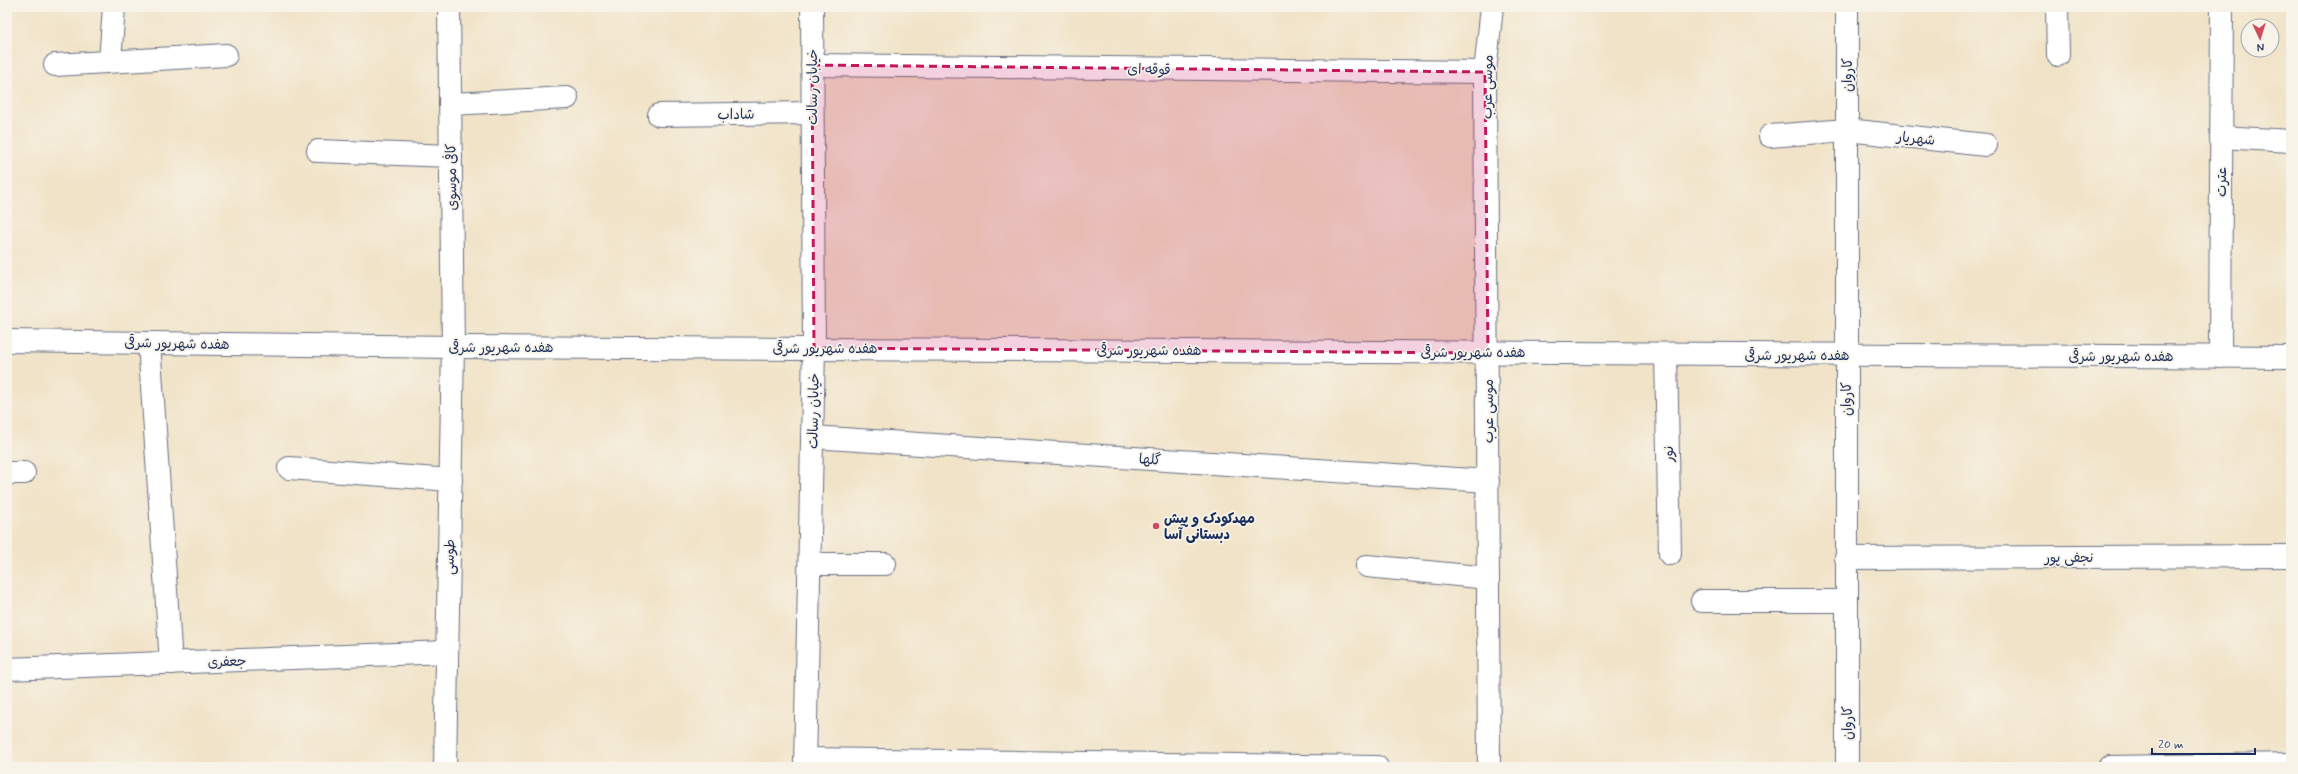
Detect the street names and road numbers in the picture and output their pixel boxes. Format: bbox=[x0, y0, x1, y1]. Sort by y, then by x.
street label: خیابان رسالت bbox=[804, 49, 822, 125]
street label: موسی عرب bbox=[1478, 55, 1498, 119]
street label: کاروان bbox=[1839, 58, 1857, 92]
street label: قوقه ای bbox=[1127, 61, 1171, 79]
street label: شاداب bbox=[717, 106, 755, 124]
street label: شهریار bbox=[1895, 128, 1936, 150]
street label: کافی موسوی bbox=[441, 143, 462, 211]
street label: عترت bbox=[2213, 167, 2231, 197]
street label: هفده شهریور شرقی bbox=[124, 334, 230, 354]
street label: هفده شهریور شرقی bbox=[448, 339, 554, 357]
street label: هفده شهریور شرقی bbox=[772, 340, 878, 358]
street label: هفده شهریور شرقی bbox=[1096, 342, 1202, 360]
street label: هفده شهریور شرقی bbox=[1420, 344, 1526, 362]
street label: هفده شهریور شرقی bbox=[1744, 347, 1850, 365]
street label: هفده شهریور شرقی bbox=[2068, 348, 2174, 366]
street label: خیابان رسالت bbox=[804, 373, 824, 449]
street label: موسی عرب bbox=[1480, 379, 1498, 443]
street label: کاروان bbox=[1838, 382, 1856, 416]
street label: نور bbox=[1660, 446, 1678, 463]
street label: گلها bbox=[1138, 450, 1162, 470]
street label: طوسی bbox=[441, 539, 459, 575]
street label: نجفی پور bbox=[2044, 549, 2093, 567]
street label: جعفری bbox=[207, 652, 247, 672]
street label: کاروان bbox=[1839, 706, 1857, 740]

